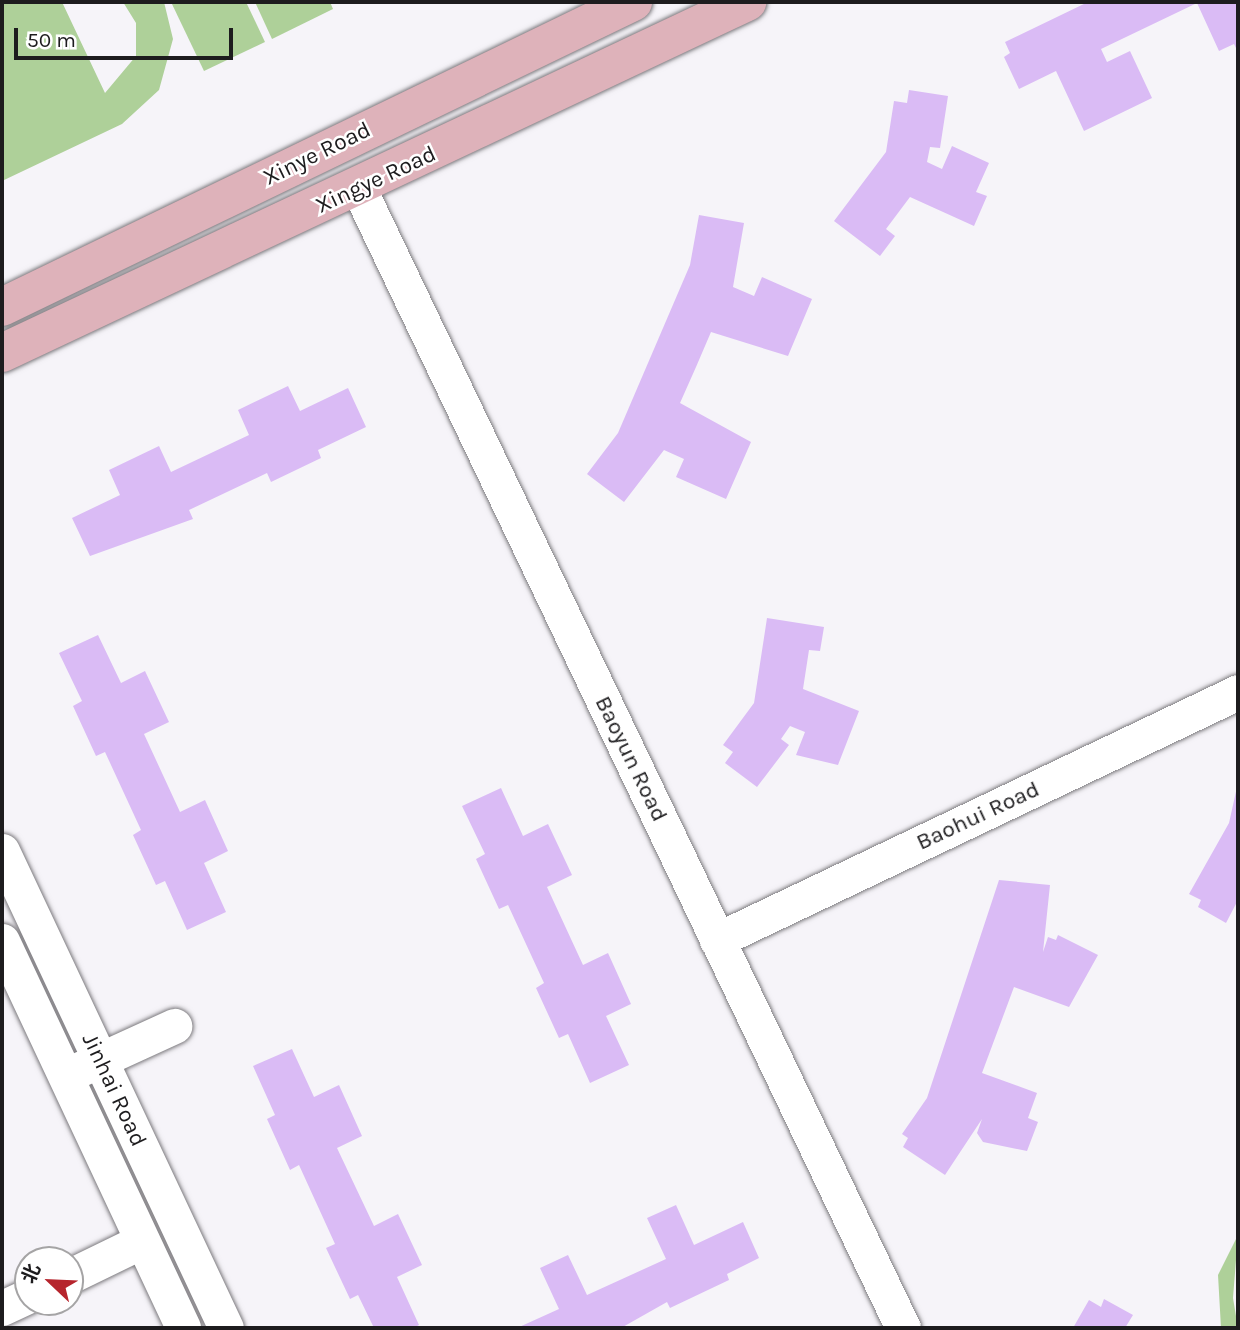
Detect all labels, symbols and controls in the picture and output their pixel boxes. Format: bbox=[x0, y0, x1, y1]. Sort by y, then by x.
scale bar bbox=[18, 14, 236, 58]
text: 50 m bbox=[27, 28, 76, 52]
street label: Xinye Road bbox=[259, 116, 375, 192]
street label: Xingye Road bbox=[311, 140, 441, 220]
street label: Baoyun Road bbox=[589, 692, 673, 826]
street label: Baohui Road bbox=[912, 775, 1044, 857]
street label: Jinhai Road bbox=[76, 1029, 152, 1151]
north arrow bbox=[14, 1246, 84, 1316]
text: 北 bbox=[18, 1261, 45, 1287]

